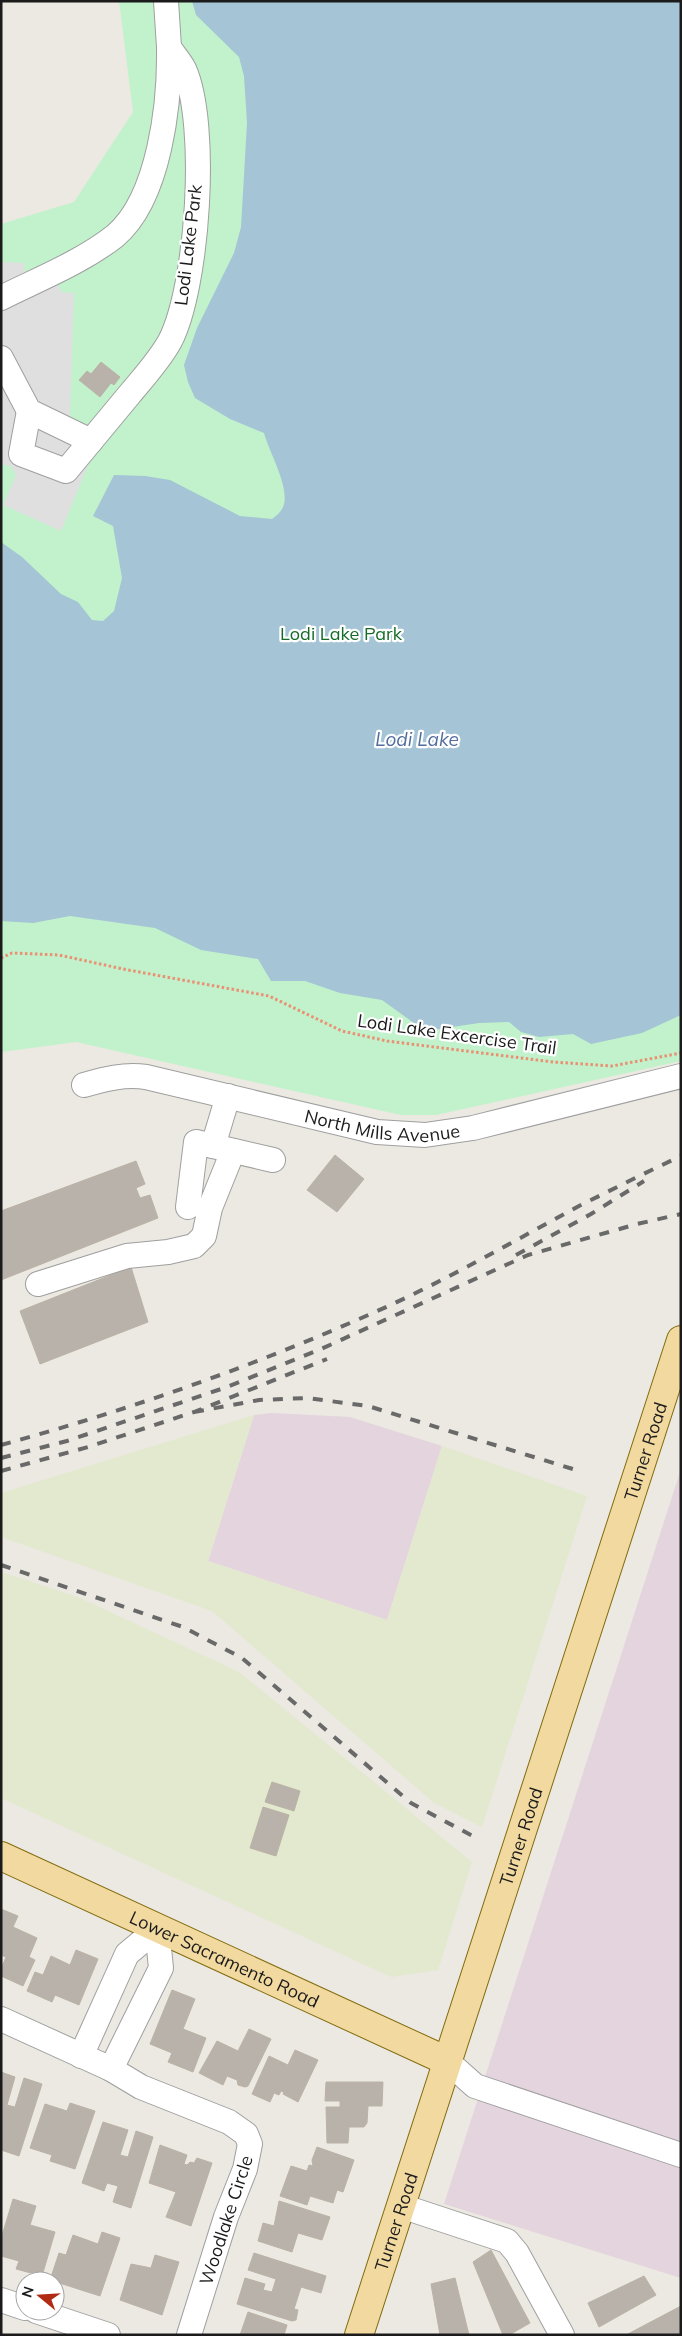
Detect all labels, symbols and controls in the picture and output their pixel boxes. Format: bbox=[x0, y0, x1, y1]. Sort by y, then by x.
street label: Lodi Lake Park bbox=[169, 182, 207, 307]
park label: Lodi Lake Park bbox=[280, 622, 403, 645]
water label: Lodi Lake bbox=[375, 727, 459, 751]
street label: Lodi Lake Excercise Trail bbox=[356, 1009, 558, 1059]
street label: North Mills Avenue bbox=[302, 1104, 461, 1147]
street label: Turner Road bbox=[618, 1399, 672, 1503]
street label: Turner Road bbox=[494, 1784, 547, 1889]
street label: Lower Sacramento Road bbox=[126, 1905, 323, 2012]
street label: Woodlake Circle bbox=[194, 2152, 258, 2288]
street label: Turner Road bbox=[369, 2170, 422, 2274]
north arrow bbox=[15, 2271, 65, 2321]
text: N bbox=[17, 2284, 38, 2300]

